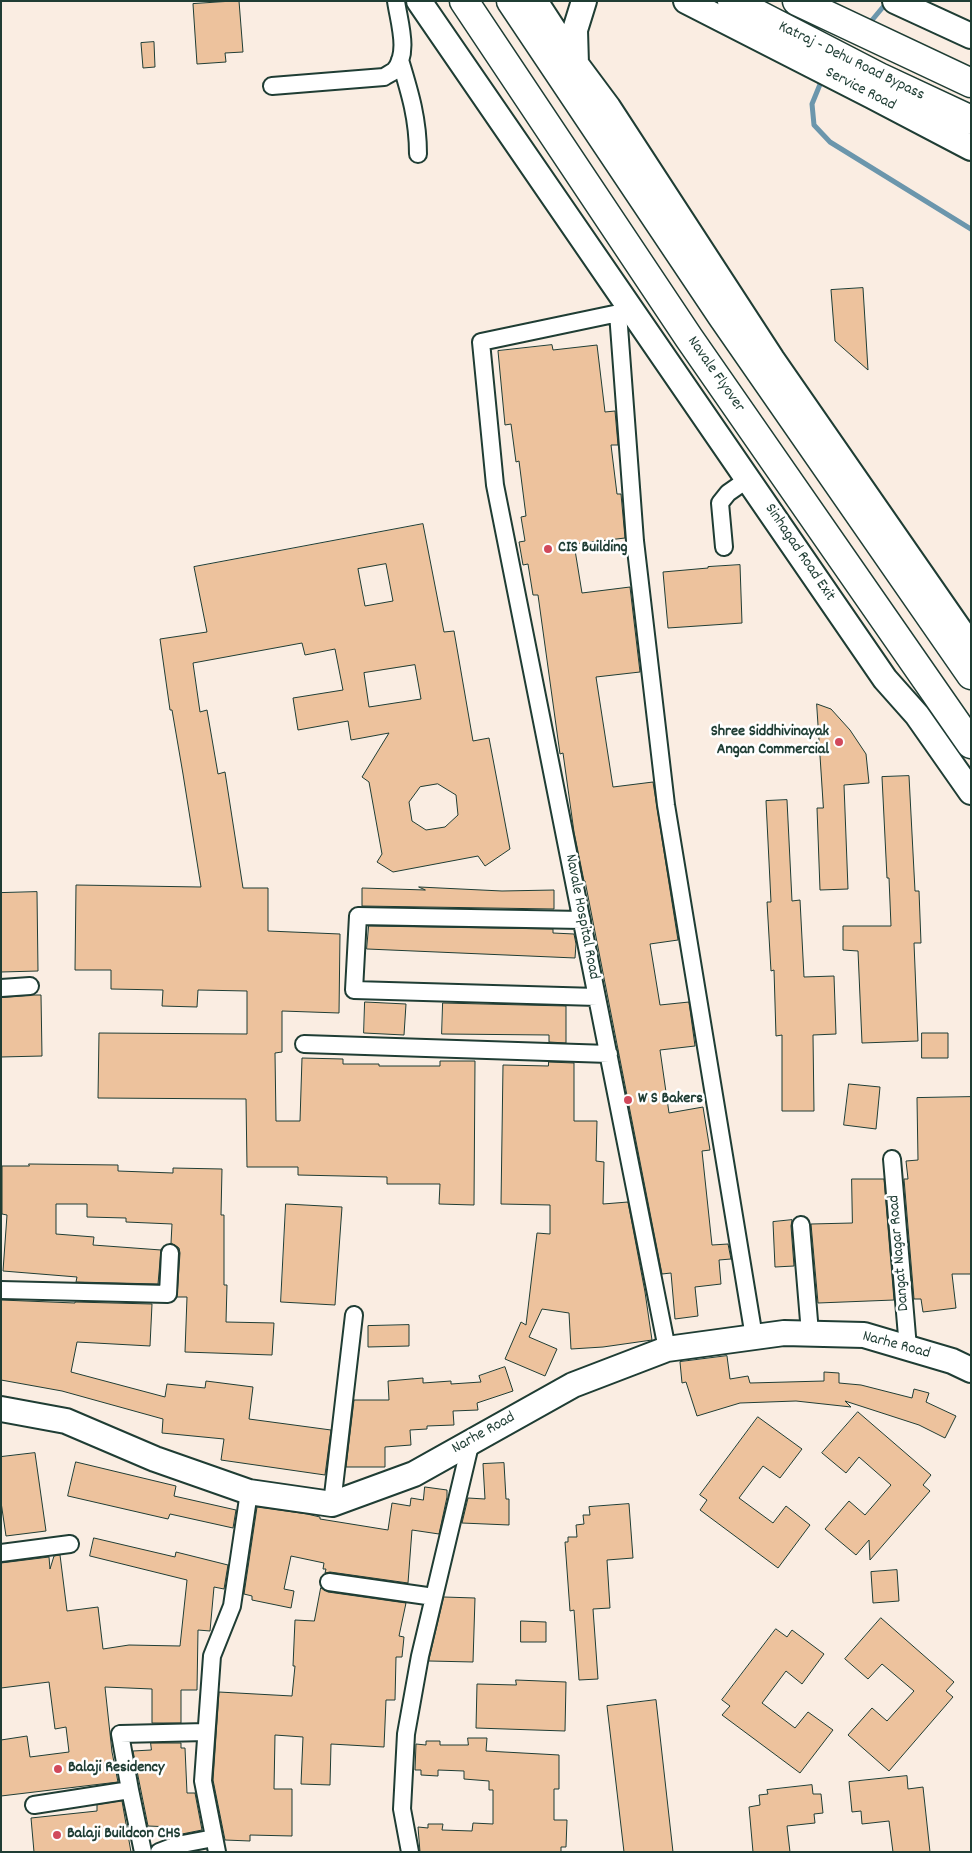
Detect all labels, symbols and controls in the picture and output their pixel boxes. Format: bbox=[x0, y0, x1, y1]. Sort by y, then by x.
street label: Katraj - Dehu Road Bypass bbox=[775, 18, 927, 106]
street label: Service Road bbox=[821, 64, 899, 116]
street label: Navale Flyover bbox=[682, 333, 748, 417]
street label: Sinhagad Road Exit bbox=[759, 501, 839, 605]
place label: CIS Building bbox=[558, 539, 628, 559]
marker: CIS Building bbox=[542, 543, 554, 555]
place label: Shree Siddhivinayak Angan Commercial bbox=[711, 723, 829, 761]
marker: Shree Siddhivinayak Angan Commercial bbox=[833, 736, 845, 748]
street label: Navale Hospital Road bbox=[559, 853, 603, 981]
place label: W S Bakers bbox=[638, 1090, 703, 1110]
marker: W S Bakers bbox=[622, 1094, 634, 1106]
street label: Dangat Nagar Road bbox=[885, 1194, 915, 1312]
street label: Narhe Road bbox=[860, 1328, 932, 1364]
street label: Narhe Road bbox=[449, 1409, 519, 1459]
place label: Balaji Residency bbox=[68, 1759, 165, 1779]
marker: Balaji Residency bbox=[52, 1763, 64, 1775]
place label: Balaji Buildcon CHS bbox=[67, 1825, 181, 1845]
marker: Balaji Buildcon CHS bbox=[51, 1829, 63, 1841]

